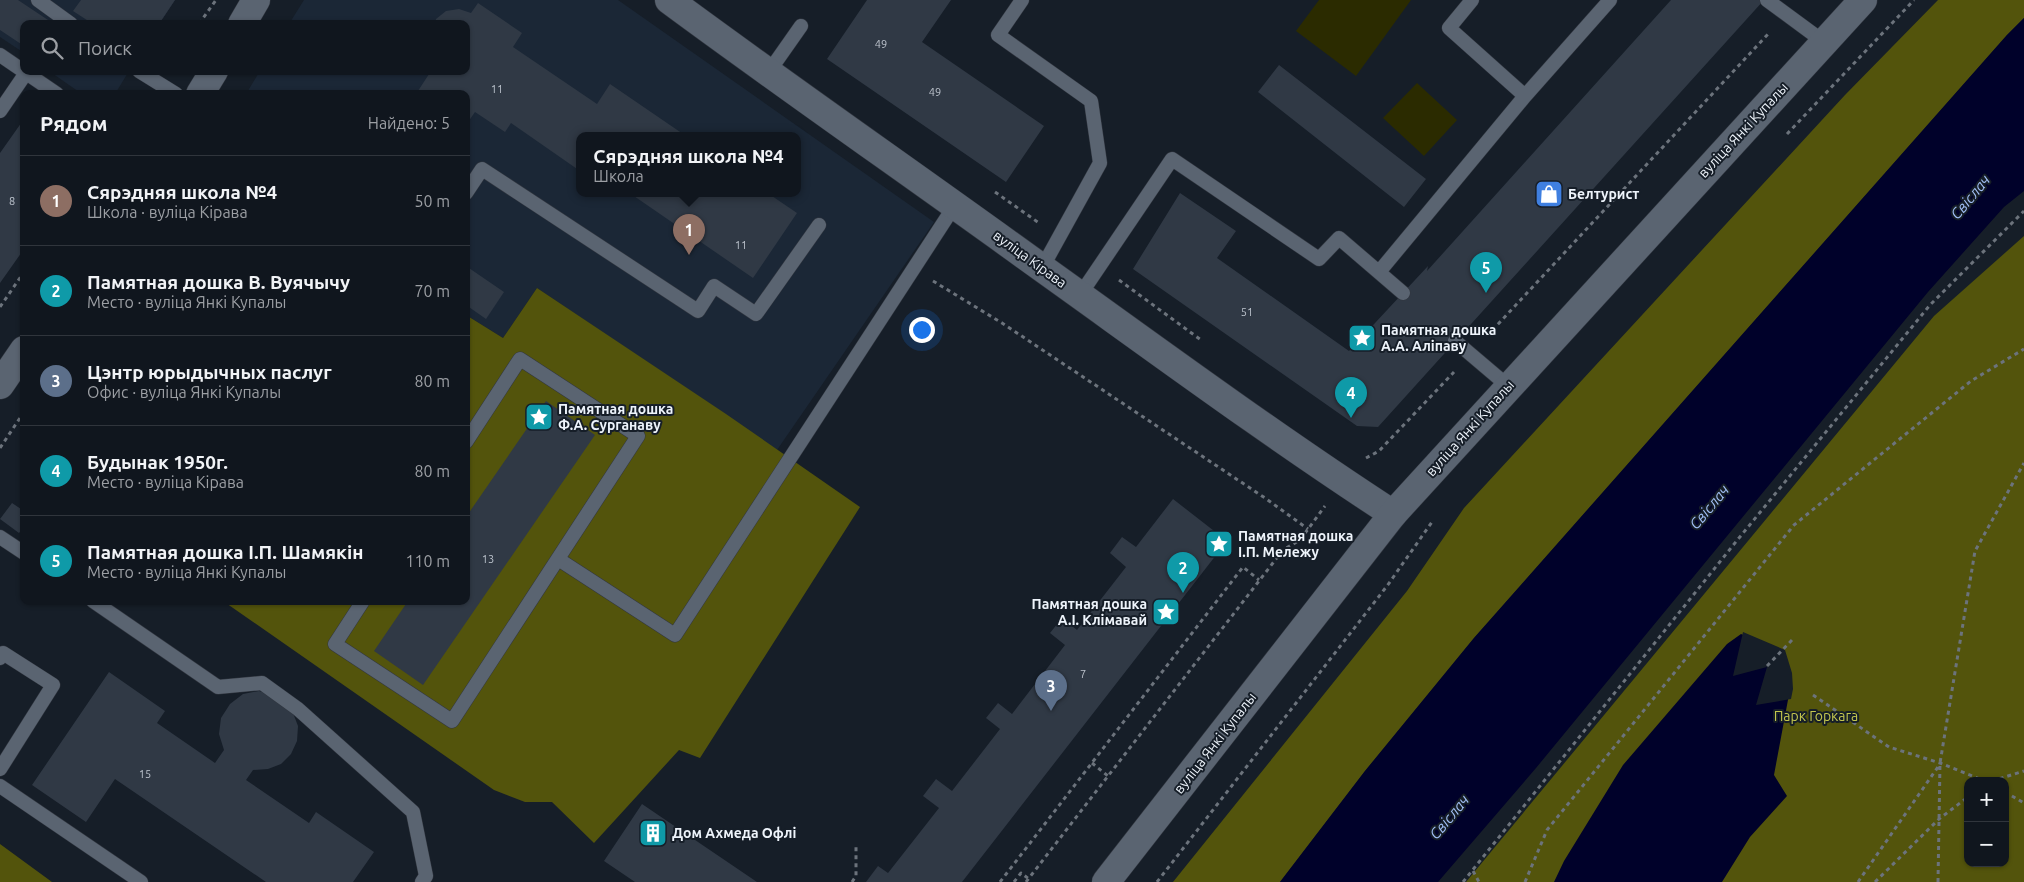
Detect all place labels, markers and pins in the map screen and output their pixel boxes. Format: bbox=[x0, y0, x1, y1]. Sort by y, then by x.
shop icon: Белтурист bbox=[1534, 179, 1564, 209]
place label: Белтурист bbox=[1568, 186, 1639, 202]
pin: 1 bbox=[673, 214, 705, 255]
pin: 5 bbox=[1470, 252, 1502, 293]
place label: Памятная дошка А.А. Аліпаву bbox=[1381, 322, 1496, 354]
place icon: Памятная дошка А.А. Аліпаву bbox=[1347, 323, 1377, 353]
pin: 4 bbox=[1335, 377, 1367, 418]
place label: Памятная дошка Ф.А. Сурганаву bbox=[558, 401, 673, 433]
place icon: Памятная дошка Ф.А. Сурганаву bbox=[524, 402, 554, 432]
place label: Памятная дошка І.П. Мележу bbox=[1238, 528, 1353, 560]
place icon: Памятная дошка І.П. Мележу bbox=[1204, 529, 1234, 559]
pin: 2 bbox=[1167, 552, 1199, 593]
place label: Памятная дошка А.І. Клімавай bbox=[1032, 596, 1147, 628]
place icon: Памятная дошка А.І. Клімавай bbox=[1151, 597, 1181, 627]
pin: 3 bbox=[1035, 670, 1067, 711]
building icon: Дом Ахмеда Офлі bbox=[638, 818, 668, 848]
place label: Дом Ахмеда Офлі bbox=[672, 825, 796, 841]

